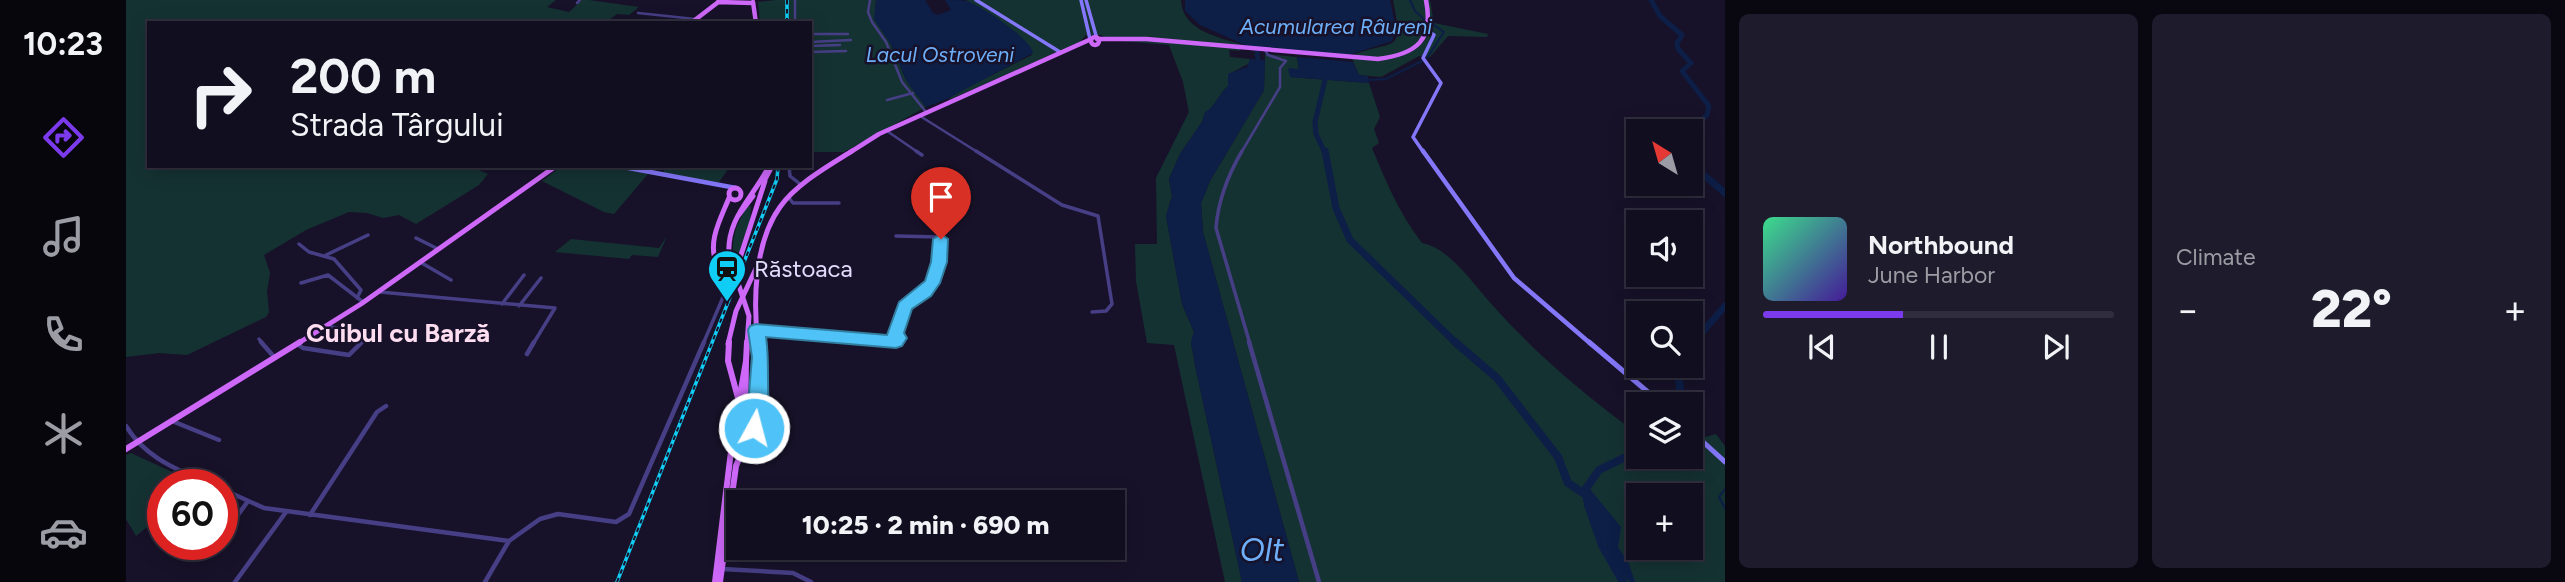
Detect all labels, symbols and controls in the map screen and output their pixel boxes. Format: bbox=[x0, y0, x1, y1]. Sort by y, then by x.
water label: Acumularea Râureni bbox=[1239, 14, 1432, 39]
text: 10:23 bbox=[23, 25, 103, 63]
water label: Lacul Ostroveni bbox=[866, 42, 1014, 67]
text: 200 m bbox=[290, 46, 436, 105]
icon: right bbox=[175, 49, 266, 140]
text: Strada Târgului bbox=[290, 106, 504, 144]
icon: directions bbox=[39, 113, 88, 162]
north arrow bbox=[1626, 119, 1703, 196]
map controls bbox=[1626, 119, 1703, 560]
pin bbox=[911, 167, 971, 239]
icon: arrive bbox=[922, 178, 960, 216]
button: sound bbox=[1626, 210, 1703, 287]
icon: music bbox=[39, 212, 88, 261]
text: Northbound bbox=[1868, 229, 2014, 261]
text: Climate bbox=[2176, 243, 2255, 271]
station icon: Răstoaca bbox=[706, 248, 748, 303]
place label: Răstoaca bbox=[754, 254, 853, 283]
text: June Harbor bbox=[1868, 261, 1995, 289]
text: 22° bbox=[2311, 278, 2392, 340]
text: − bbox=[2176, 287, 2200, 333]
text: + bbox=[2503, 287, 2527, 333]
button: search bbox=[1626, 301, 1703, 378]
icon: phone bbox=[39, 310, 88, 359]
district label: Cuibul cu Barză bbox=[306, 317, 490, 349]
icon: previous bbox=[1803, 328, 1841, 366]
icon: pause bbox=[1920, 328, 1958, 366]
icon: next bbox=[2037, 328, 2075, 366]
position arrow bbox=[717, 391, 791, 465]
button: layers bbox=[1626, 392, 1703, 469]
icon: climate bbox=[39, 409, 88, 458]
speed limit sign: 60 bbox=[147, 469, 238, 560]
button: + bbox=[1626, 483, 1703, 560]
icon: car bbox=[39, 508, 88, 557]
text: 10:25 · 2 min · 690 m bbox=[802, 509, 1049, 541]
water label: Olt bbox=[1240, 531, 1285, 569]

